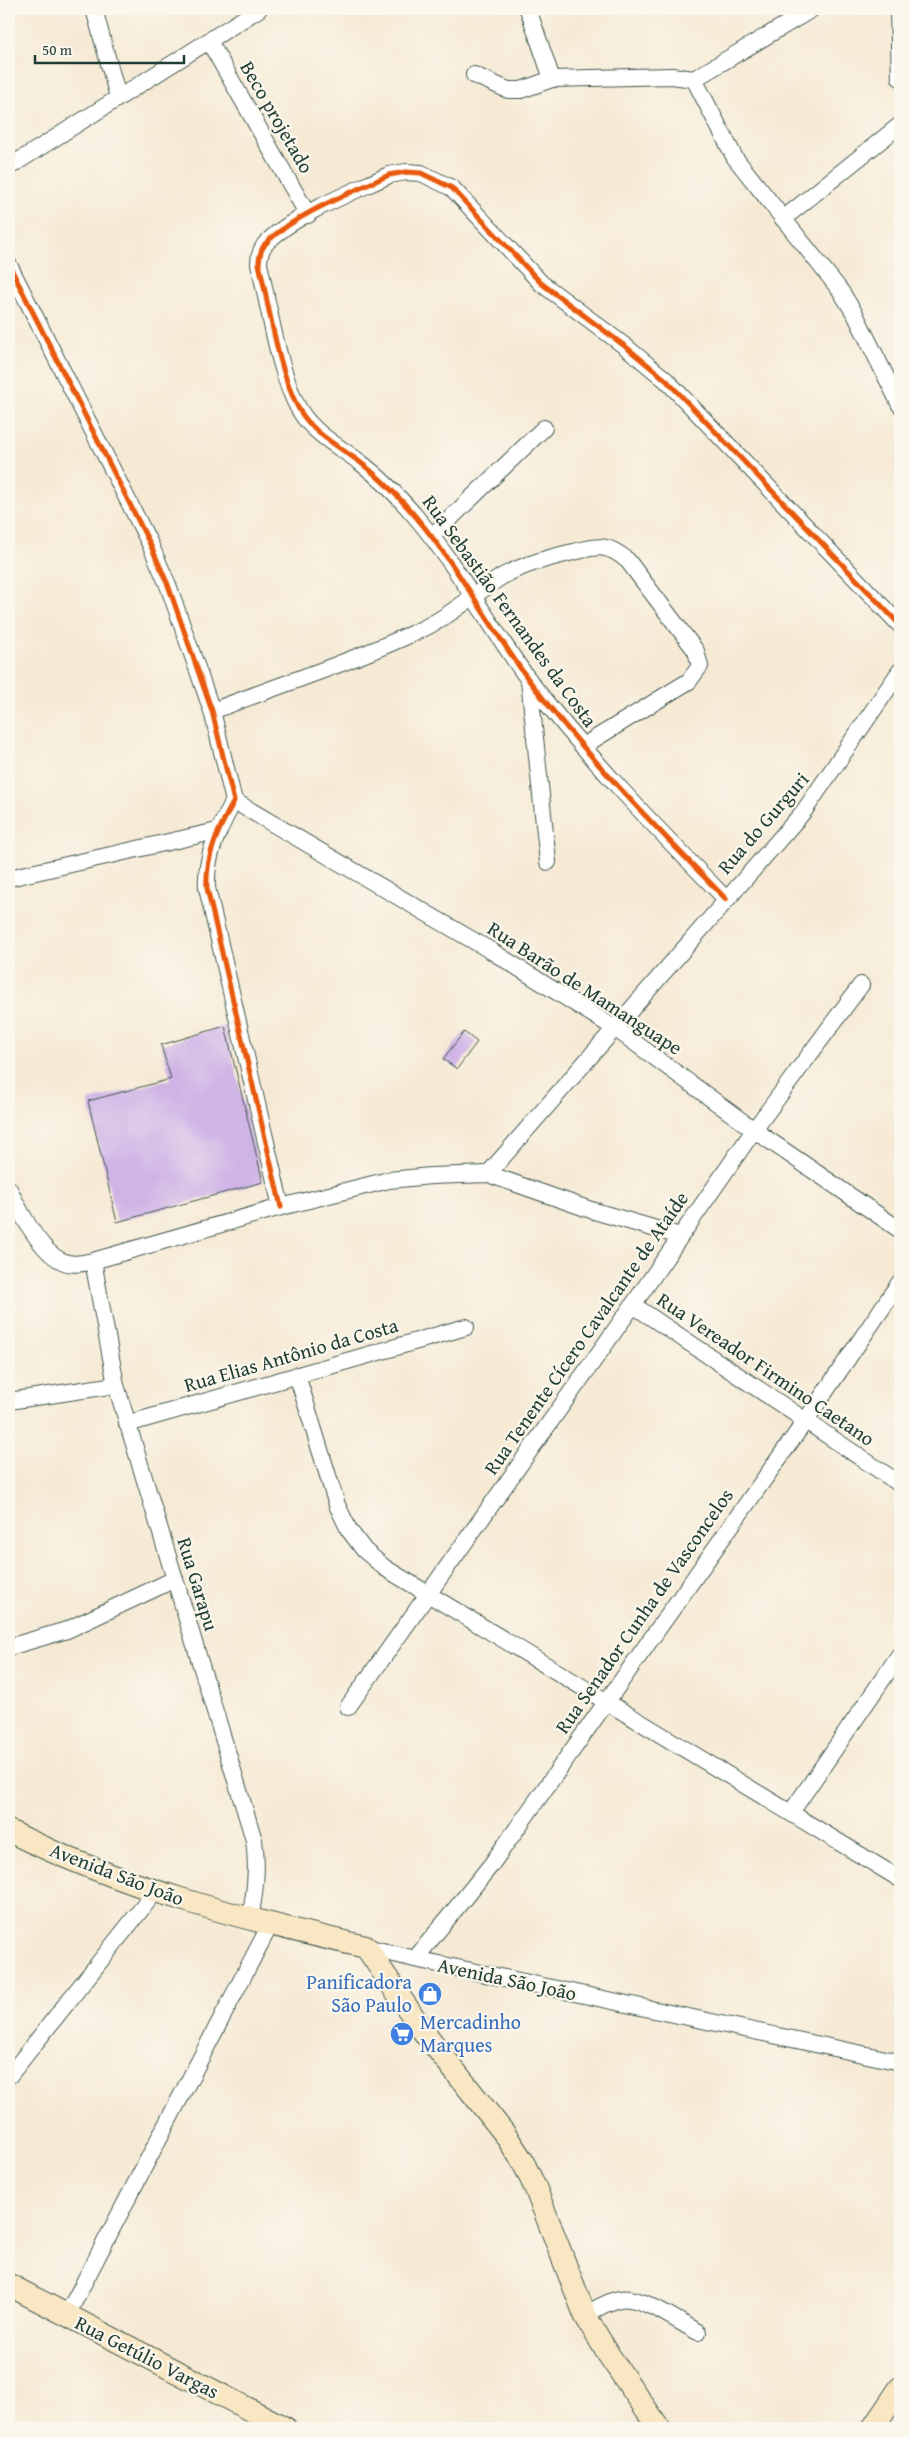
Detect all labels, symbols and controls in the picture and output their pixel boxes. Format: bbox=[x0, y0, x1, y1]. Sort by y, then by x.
scale bar bbox=[35, 32, 184, 64]
text: 50 m bbox=[42, 39, 73, 60]
street label: Beco projetado bbox=[234, 55, 321, 178]
street label: Rua Sebastião Fernandes da Costa bbox=[416, 489, 605, 733]
street label: Rua do Gurguri bbox=[710, 765, 815, 880]
street label: Rua Barão de Mamanguape bbox=[482, 914, 688, 1062]
street label: Rua Tenente Cícero Cavalcante de Ataíde bbox=[476, 1185, 695, 1480]
street label: Rua Vereador Firmino Caetano bbox=[652, 1285, 881, 1452]
street label: Rua Elias Antônio da Costa bbox=[180, 1310, 402, 1399]
street label: Rua Senador Cunha de Vasconcelos bbox=[547, 1482, 740, 1739]
street label: Rua Garapu bbox=[170, 1533, 227, 1634]
street label: Avenida São João bbox=[46, 1835, 188, 1912]
street label: Avenida São João bbox=[435, 1950, 579, 2007]
place label: Panificadora São Paulo bbox=[306, 1967, 413, 2019]
shop icon: Panificadora São Paulo bbox=[417, 1981, 443, 2007]
place label: Mercadinho Marques bbox=[420, 2007, 521, 2059]
supermarket icon: Mercadinho Marques bbox=[389, 2021, 415, 2047]
street label: Rua Getúlio Vargas bbox=[70, 2308, 224, 2405]

